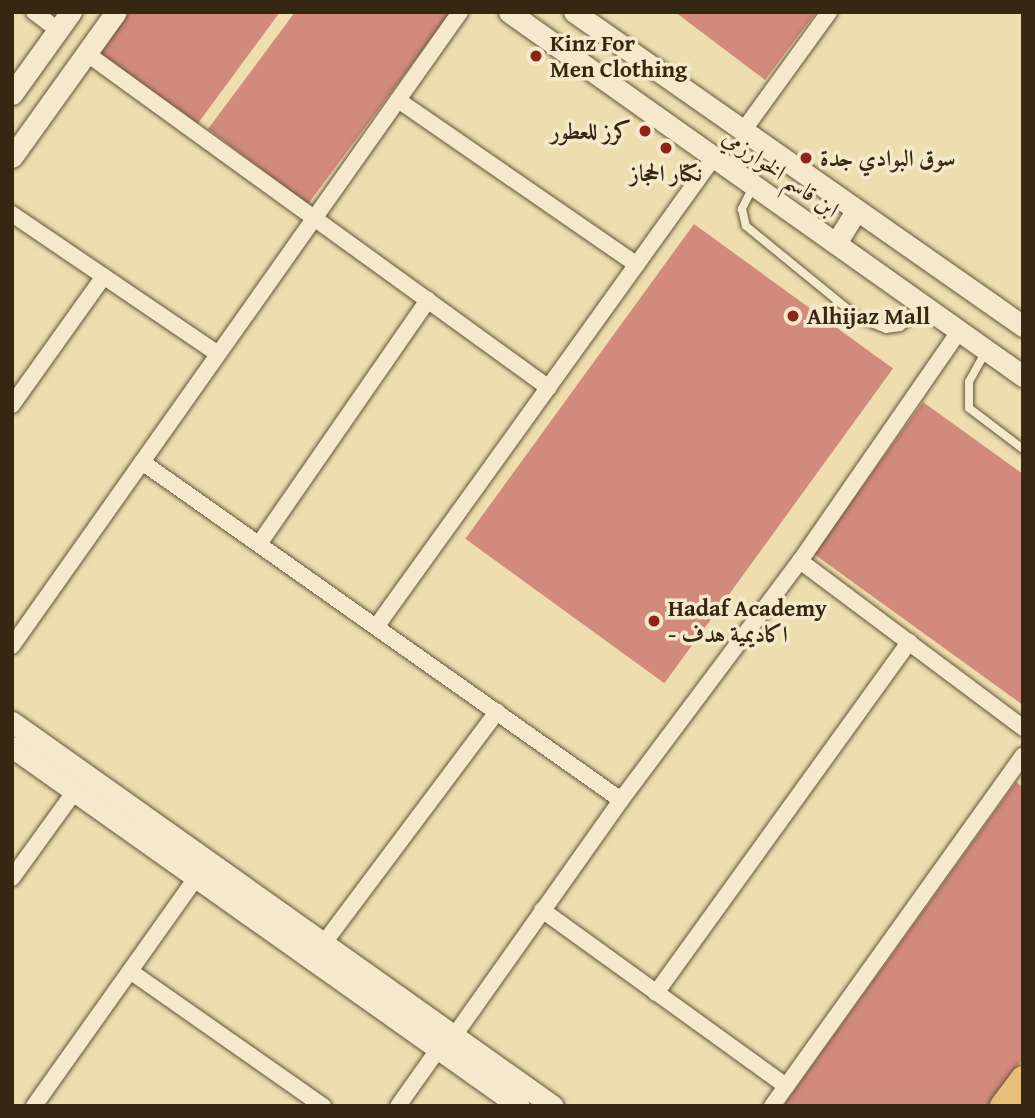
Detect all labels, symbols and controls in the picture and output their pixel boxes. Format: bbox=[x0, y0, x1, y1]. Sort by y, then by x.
place label: Kinz For Men Clothing bbox=[550, 29, 687, 83]
marker: Kinz For Men Clothing bbox=[528, 48, 544, 64]
place label: كرز للعطور bbox=[551, 117, 631, 145]
marker: كرز للعطور bbox=[637, 123, 653, 139]
street label: ابن قاسم الخوارزمي bbox=[717, 123, 845, 223]
marker: نكتار الحجاز bbox=[658, 140, 674, 156]
place label: سوق البوادي جدة bbox=[820, 144, 956, 172]
marker: سوق البوادي جدة bbox=[798, 150, 814, 166]
place label: نكتار الحجاز bbox=[630, 159, 702, 187]
place label: Alhijaz Mall bbox=[807, 302, 930, 330]
marker: Alhijaz Mall bbox=[785, 308, 801, 324]
place label: Hadaf Academy - اكاديمية هدف bbox=[668, 594, 827, 648]
marker: Hadaf Academy - اكاديمية هدف bbox=[646, 613, 662, 629]

